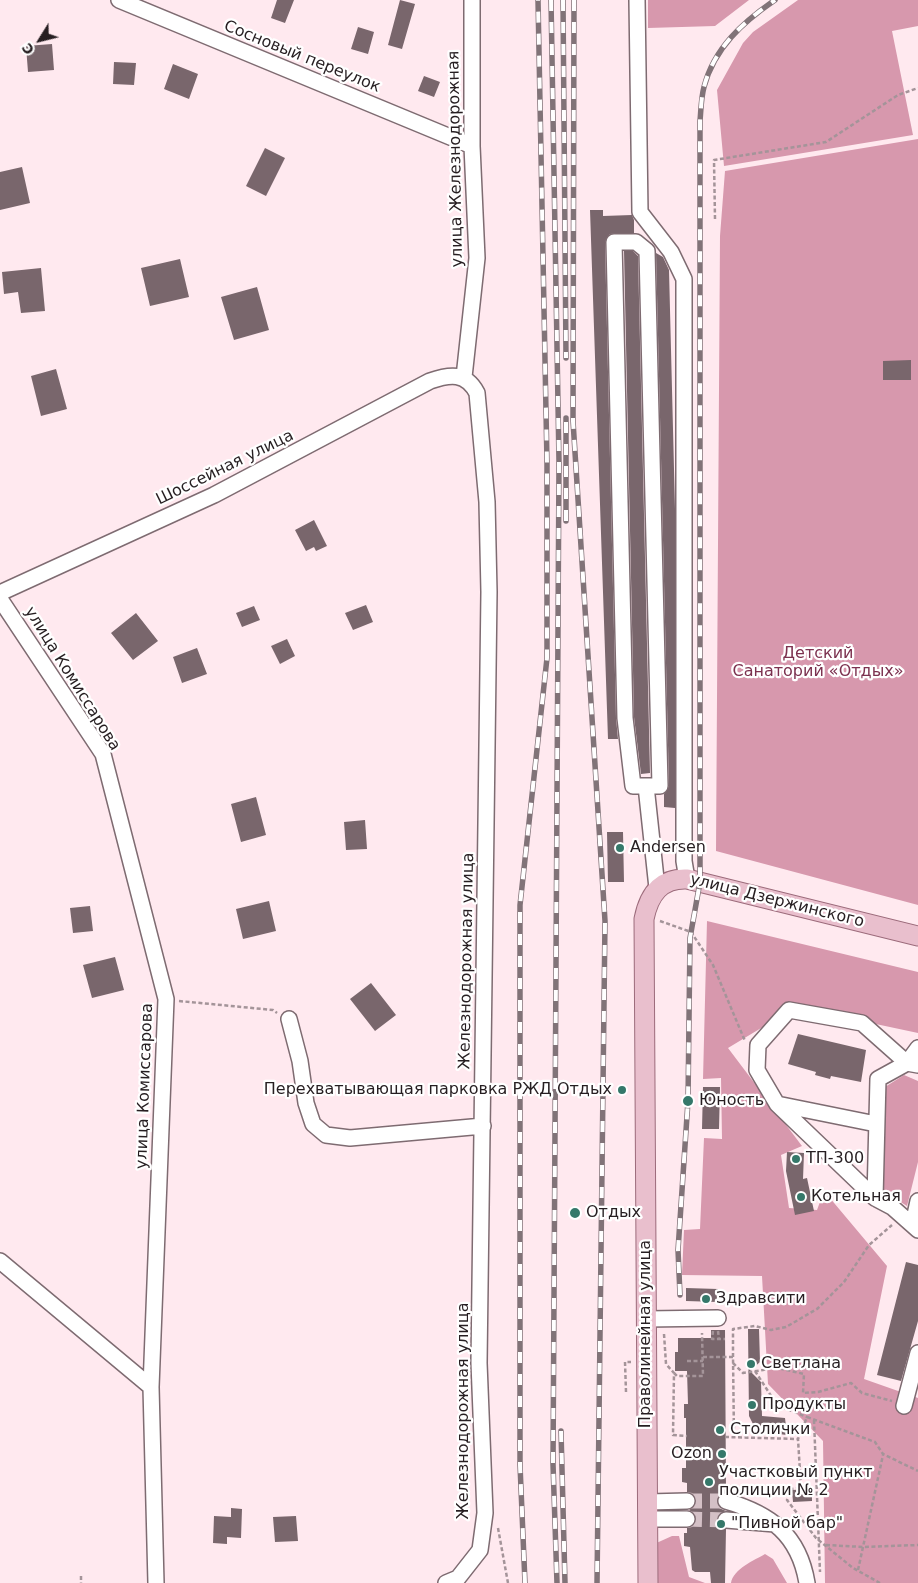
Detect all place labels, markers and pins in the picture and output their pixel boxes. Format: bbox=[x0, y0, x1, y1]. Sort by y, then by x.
place label: Andersen bbox=[630, 838, 706, 858]
marker: Andersen bbox=[614, 842, 626, 854]
place label: Перехватывающая парковка РЖД Отдых bbox=[264, 1080, 612, 1100]
marker: Перехватывающая парковка РЖД Отдых bbox=[616, 1084, 628, 1096]
place label: Юность bbox=[699, 1091, 764, 1111]
marker: Юность bbox=[681, 1094, 695, 1108]
place label: ТП-300 bbox=[806, 1149, 864, 1169]
marker: ТП-300 bbox=[790, 1153, 802, 1165]
place label: Котельная bbox=[811, 1187, 901, 1207]
marker: Котельная bbox=[795, 1191, 807, 1203]
place label: Отдых bbox=[586, 1203, 641, 1223]
marker: Отдых bbox=[568, 1206, 582, 1220]
place label: Здравсити bbox=[716, 1289, 806, 1309]
marker: Здравсити bbox=[700, 1293, 712, 1305]
place label: Светлана bbox=[761, 1354, 841, 1374]
marker: Светлана bbox=[745, 1358, 757, 1370]
place label: Продукты bbox=[762, 1395, 846, 1415]
marker: Продукты bbox=[746, 1399, 758, 1411]
place label: Столички bbox=[730, 1420, 810, 1440]
marker: Столички bbox=[714, 1424, 726, 1436]
place label: Ozon bbox=[671, 1444, 712, 1464]
marker: Ozon bbox=[716, 1448, 728, 1460]
place label: Участковый пункт полиции № 2 bbox=[719, 1463, 872, 1501]
marker: Участковый пункт полиции № 2 bbox=[703, 1476, 715, 1488]
place label: "Пивной бар" bbox=[731, 1514, 843, 1534]
marker: "Пивной бар" bbox=[715, 1518, 727, 1530]

